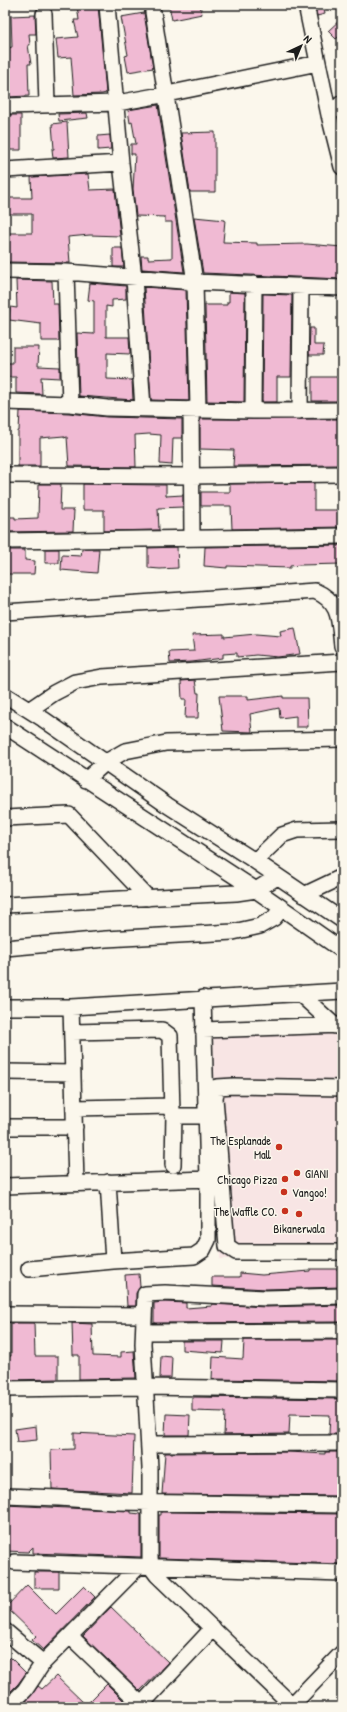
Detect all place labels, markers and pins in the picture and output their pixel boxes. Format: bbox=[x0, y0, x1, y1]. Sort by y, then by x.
place label: The Esplanade Mall bbox=[210, 1132, 272, 1163]
marker: The Esplanade Mall bbox=[274, 1142, 284, 1152]
place label: GIANI bbox=[305, 1165, 329, 1182]
marker: GIANI bbox=[292, 1168, 302, 1178]
place label: Chicago Pizza bbox=[217, 1171, 277, 1188]
marker: Chicago Pizza bbox=[280, 1174, 290, 1184]
place label: Vangoo! bbox=[292, 1184, 327, 1201]
marker: Vangoo! bbox=[279, 1187, 289, 1197]
place label: The Waffle CO. bbox=[214, 1203, 277, 1220]
marker: The Waffle CO. bbox=[280, 1206, 290, 1216]
marker: Bikanerwala bbox=[294, 1209, 304, 1219]
place label: Bikanerwala bbox=[273, 1220, 325, 1237]

